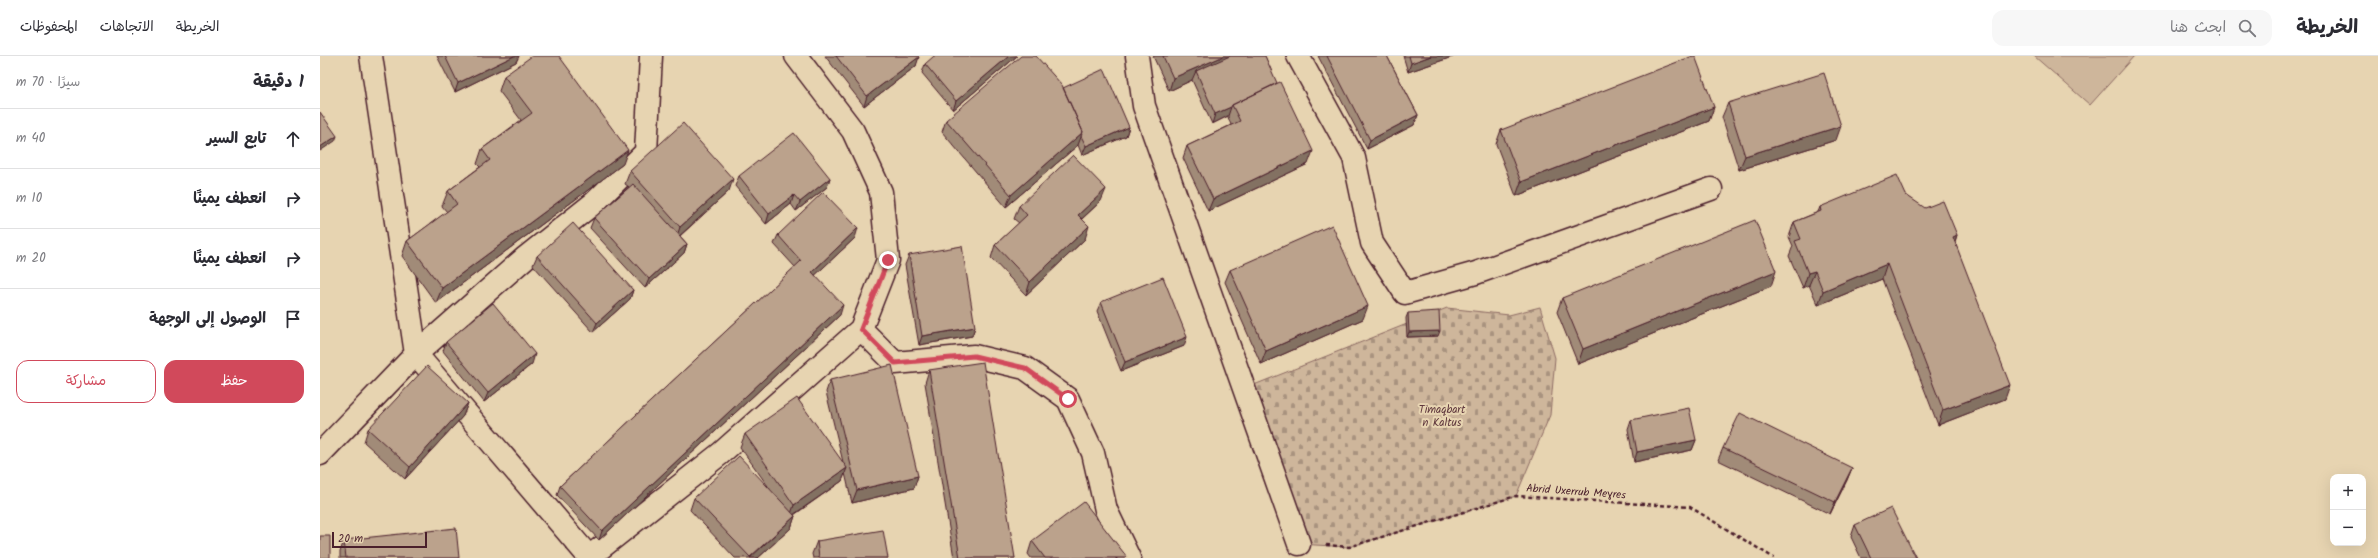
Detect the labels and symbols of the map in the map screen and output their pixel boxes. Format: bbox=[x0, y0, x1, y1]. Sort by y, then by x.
route end bbox=[879, 251, 897, 269]
route start bbox=[1059, 390, 1077, 408]
park label: Timaqbart n Kaltus bbox=[1419, 401, 1466, 432]
street label: Abrid Uxerrub Meɣres bbox=[1525, 480, 1627, 504]
scale bar bbox=[332, 530, 427, 549]

